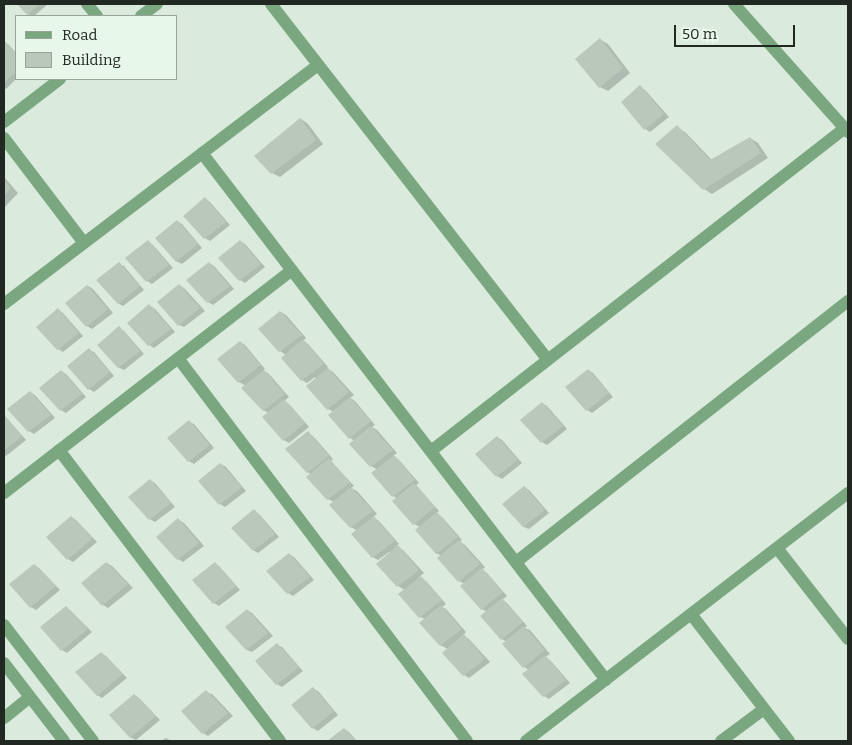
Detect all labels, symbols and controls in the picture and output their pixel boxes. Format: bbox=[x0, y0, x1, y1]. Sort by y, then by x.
legend bbox=[15, 15, 178, 80]
scale bar bbox=[677, 15, 798, 47]
text: 50 m bbox=[682, 25, 717, 43]
text: Road bbox=[62, 26, 97, 44]
text: Building bbox=[62, 51, 121, 69]

